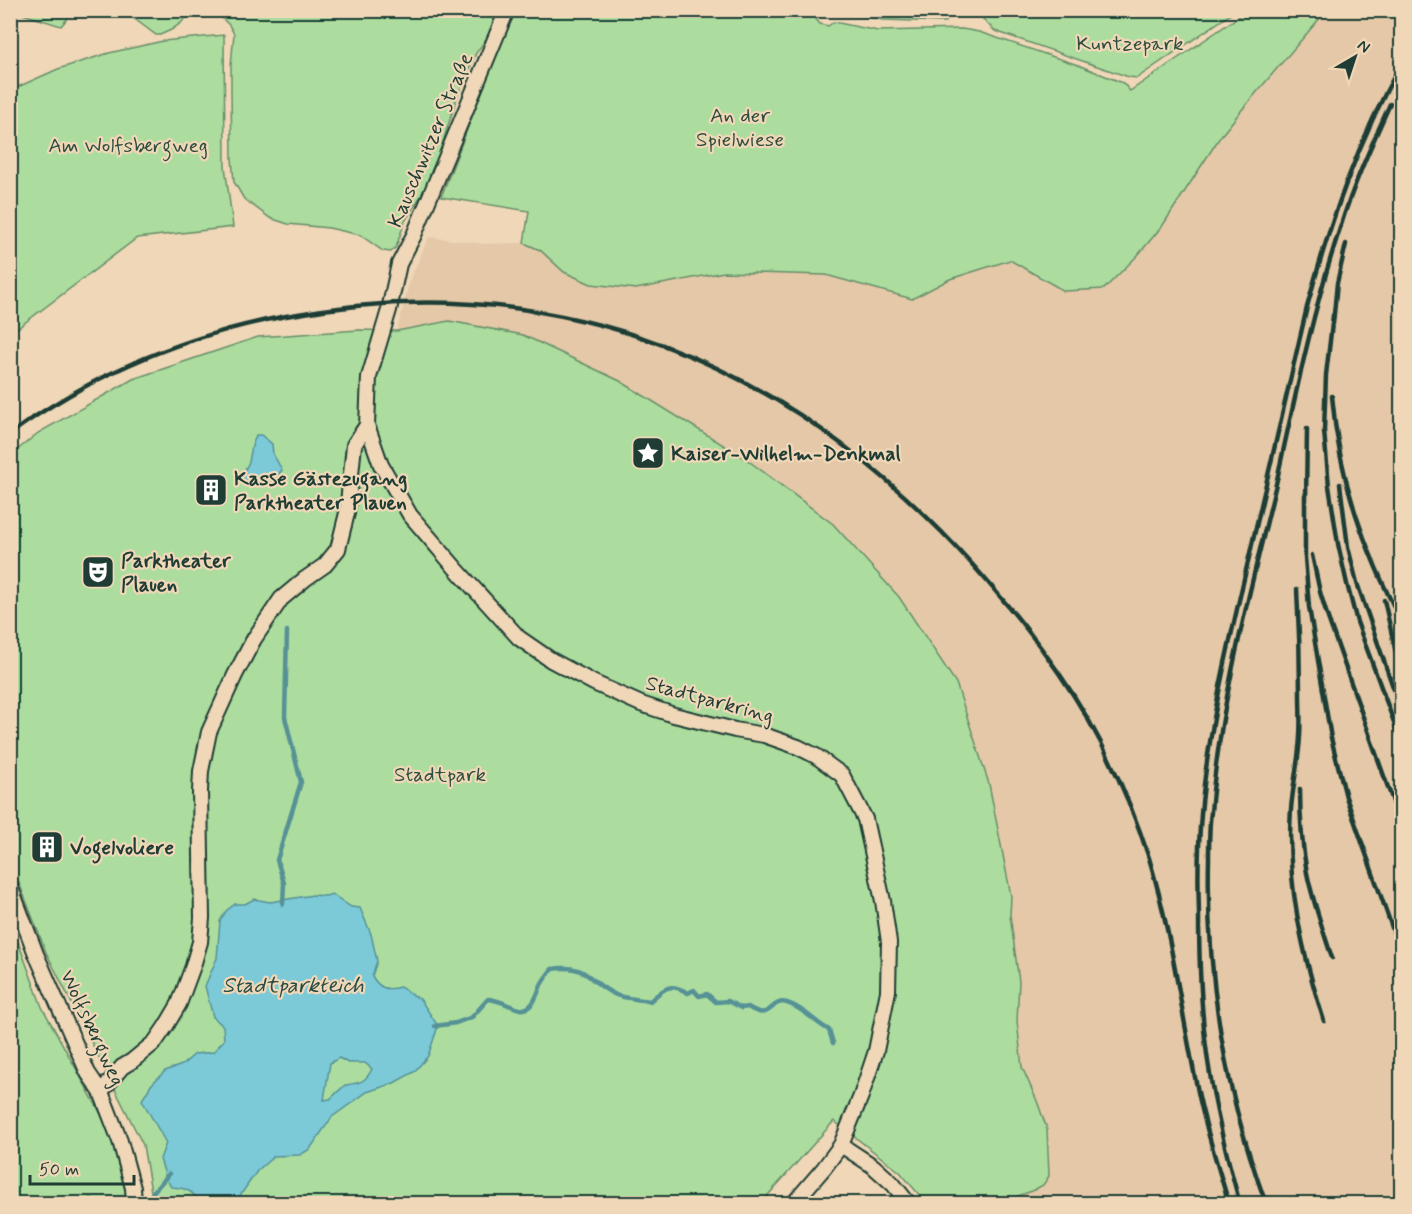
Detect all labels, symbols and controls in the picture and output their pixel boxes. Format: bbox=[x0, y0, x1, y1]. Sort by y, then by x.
north arrow bbox=[1325, 27, 1385, 87]
park label: Kuntzepark bbox=[1076, 30, 1184, 58]
text: N bbox=[1353, 35, 1374, 58]
street label: Kauschwitzer Straße bbox=[381, 49, 480, 232]
park label: An der Spielwiese bbox=[696, 102, 784, 154]
park label: Am Wolfsbergweg bbox=[48, 132, 208, 162]
place icon: Kaiser-Wilhelm-Denkmal bbox=[630, 435, 666, 471]
place label: Kaiser-Wilhelm-Denkmal bbox=[671, 440, 901, 468]
place label: Kasse Gästezugang Parktheater Plauen bbox=[234, 465, 407, 517]
building icon: Kasse Gästezugang Parktheater Plauen bbox=[193, 472, 229, 508]
place label: Parktheater Plauen bbox=[121, 547, 232, 599]
theatre icon: Parktheater Plauen bbox=[80, 554, 116, 590]
street label: Stadtparkring bbox=[643, 669, 777, 730]
park label: Stadtpark bbox=[394, 761, 486, 789]
building icon: Vogelvoliere bbox=[29, 829, 65, 865]
place label: Vogelvoliere bbox=[70, 834, 174, 864]
street label: Wolfsbergweg bbox=[51, 966, 131, 1092]
water label: Stadtparkteich bbox=[222, 972, 364, 1000]
scale bar bbox=[30, 1148, 134, 1186]
text: 50 m bbox=[39, 1158, 79, 1182]

